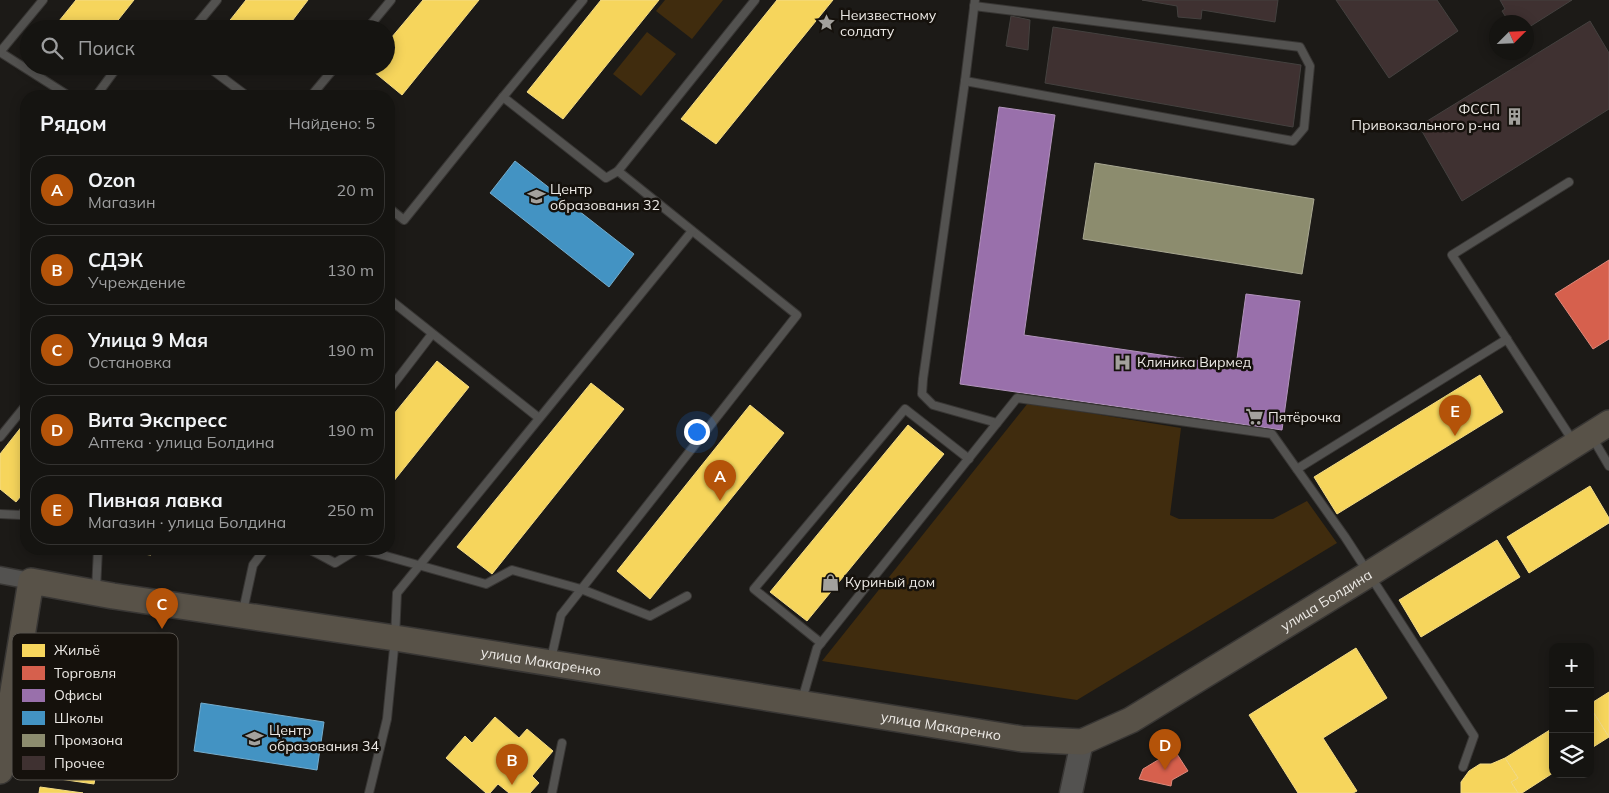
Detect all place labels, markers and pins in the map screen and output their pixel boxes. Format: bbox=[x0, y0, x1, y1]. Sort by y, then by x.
place label: Неизвестному солдату bbox=[840, 6, 937, 40]
place icon: Неизвестному солдату bbox=[816, 13, 836, 33]
place label: ФССП Привокзального р-на bbox=[1351, 100, 1500, 134]
building icon: ФССП Привокзального р-на bbox=[1504, 107, 1524, 127]
place label: Центр образования 32 bbox=[550, 180, 660, 214]
school or university icon: Центр образования 32 bbox=[526, 187, 546, 207]
hospital icon: Клиника Вирмед bbox=[1113, 352, 1133, 372]
place label: Клиника Вирмед bbox=[1137, 353, 1252, 371]
pin: E bbox=[1439, 395, 1471, 436]
supermarket icon: Пятёрочка bbox=[1244, 407, 1264, 427]
place label: Пятёрочка bbox=[1268, 408, 1341, 426]
pin: A bbox=[704, 460, 736, 501]
shop icon: Куриный дом bbox=[821, 572, 841, 592]
place label: Куриный дом bbox=[845, 573, 935, 591]
pin: C bbox=[146, 588, 178, 629]
place label: Центр образования 34 bbox=[269, 721, 379, 755]
school or university icon: Центр образования 34 bbox=[245, 728, 265, 748]
pin: D bbox=[1149, 729, 1181, 770]
pin: B bbox=[496, 744, 528, 785]

